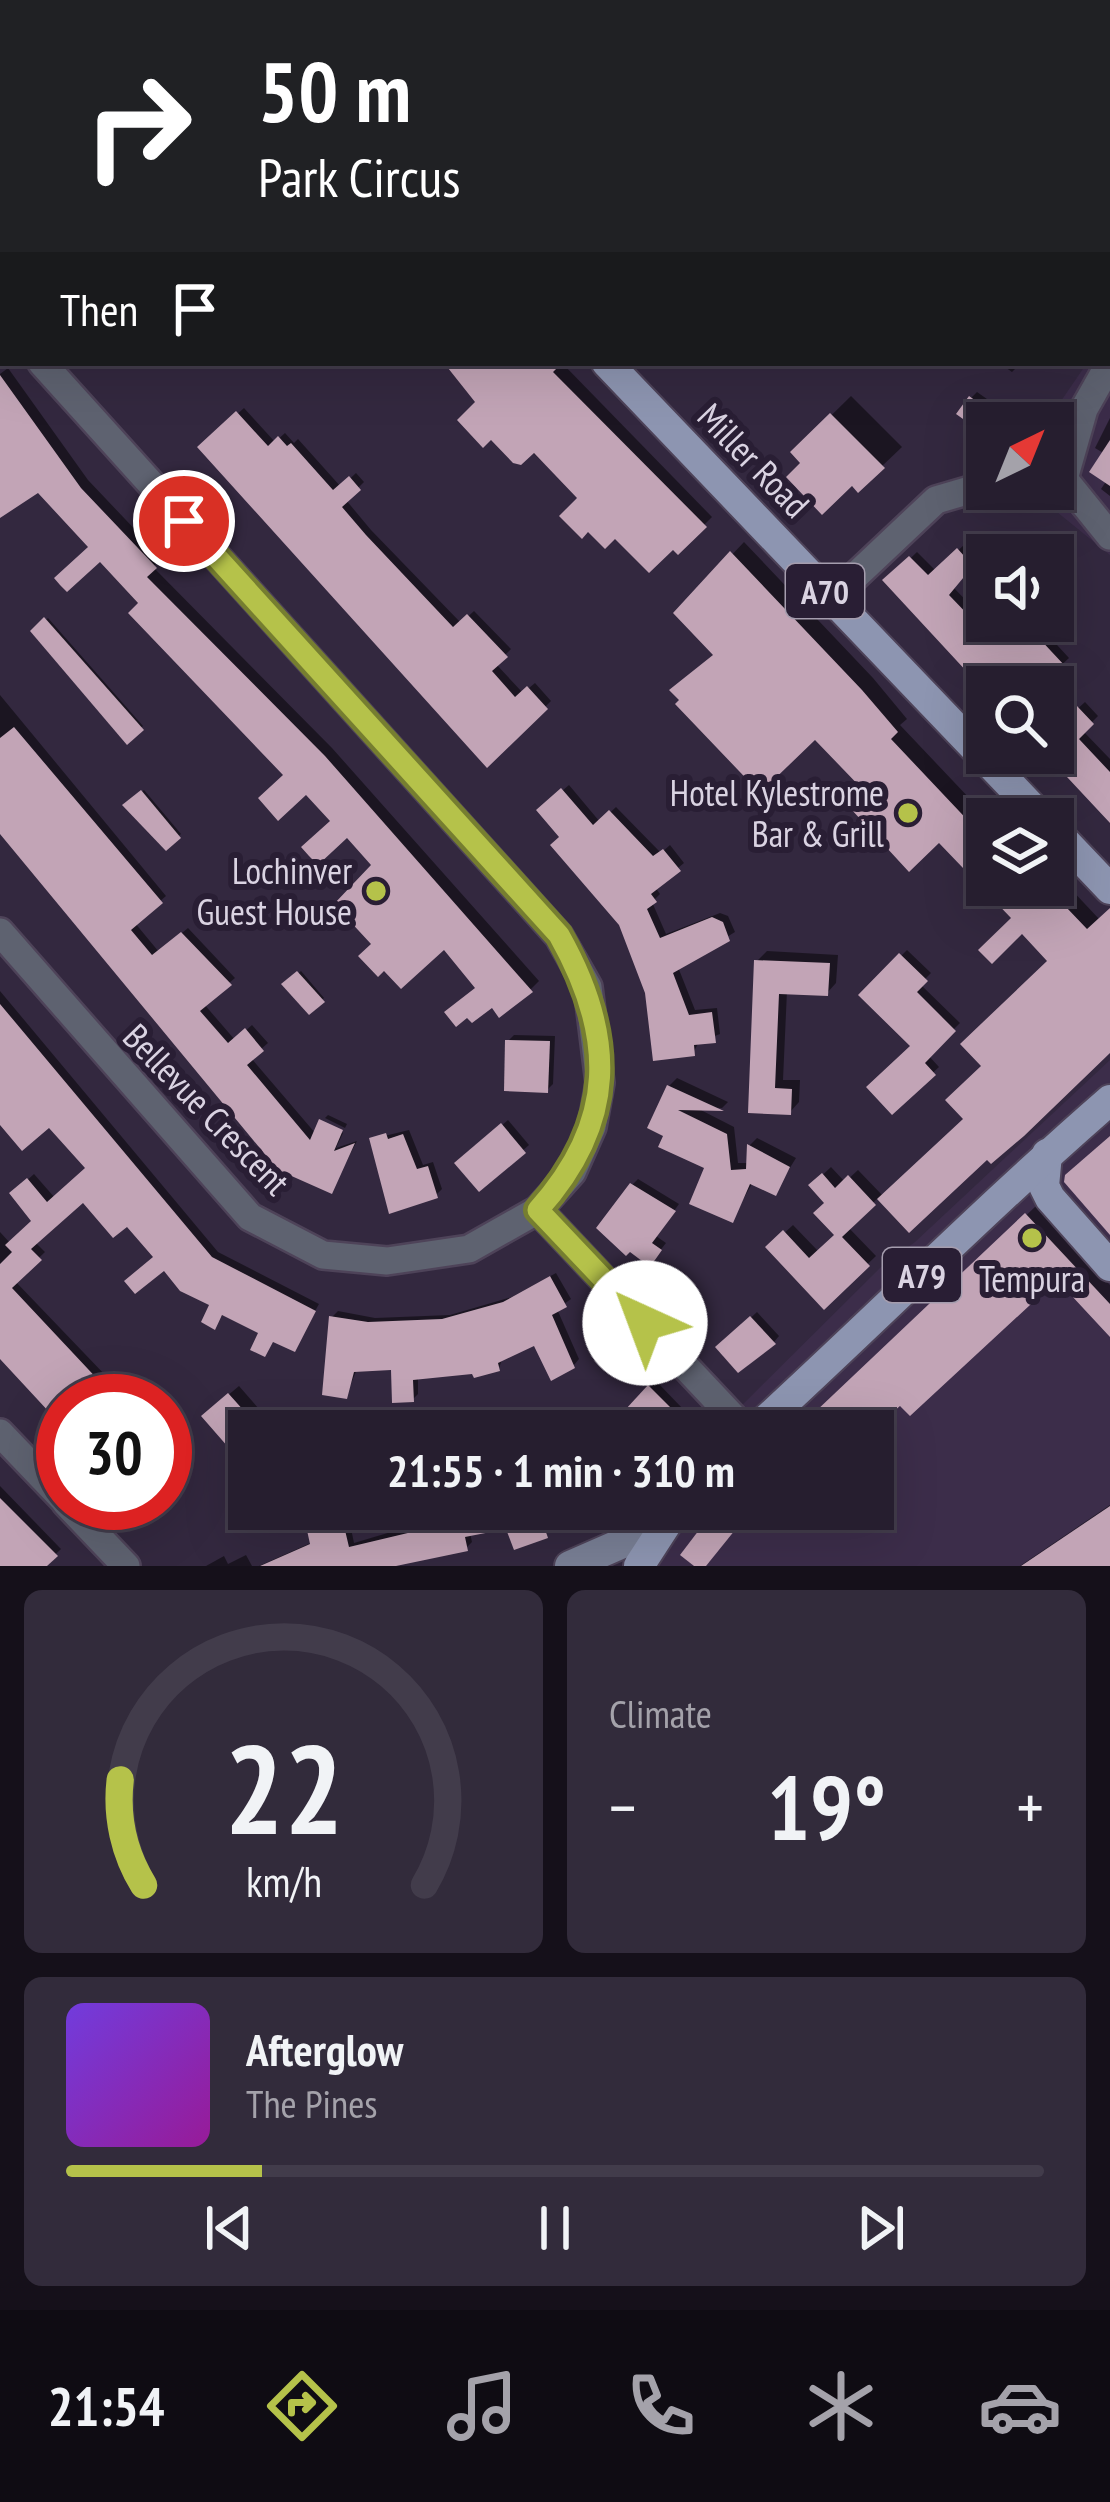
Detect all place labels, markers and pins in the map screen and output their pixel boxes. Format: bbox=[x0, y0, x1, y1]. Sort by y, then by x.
pin bbox=[133, 470, 235, 572]
place label: Hotel Kylestrome Bar & Grill bbox=[670, 769, 885, 857]
marker: Hotel Kylestrome Bar & Grill bbox=[895, 800, 921, 826]
place label: Lochinver Guest House bbox=[197, 847, 352, 935]
marker: Lochinver Guest House bbox=[363, 878, 389, 904]
marker: Tempura bbox=[1019, 1225, 1045, 1251]
place label: Tempura bbox=[979, 1255, 1085, 1302]

